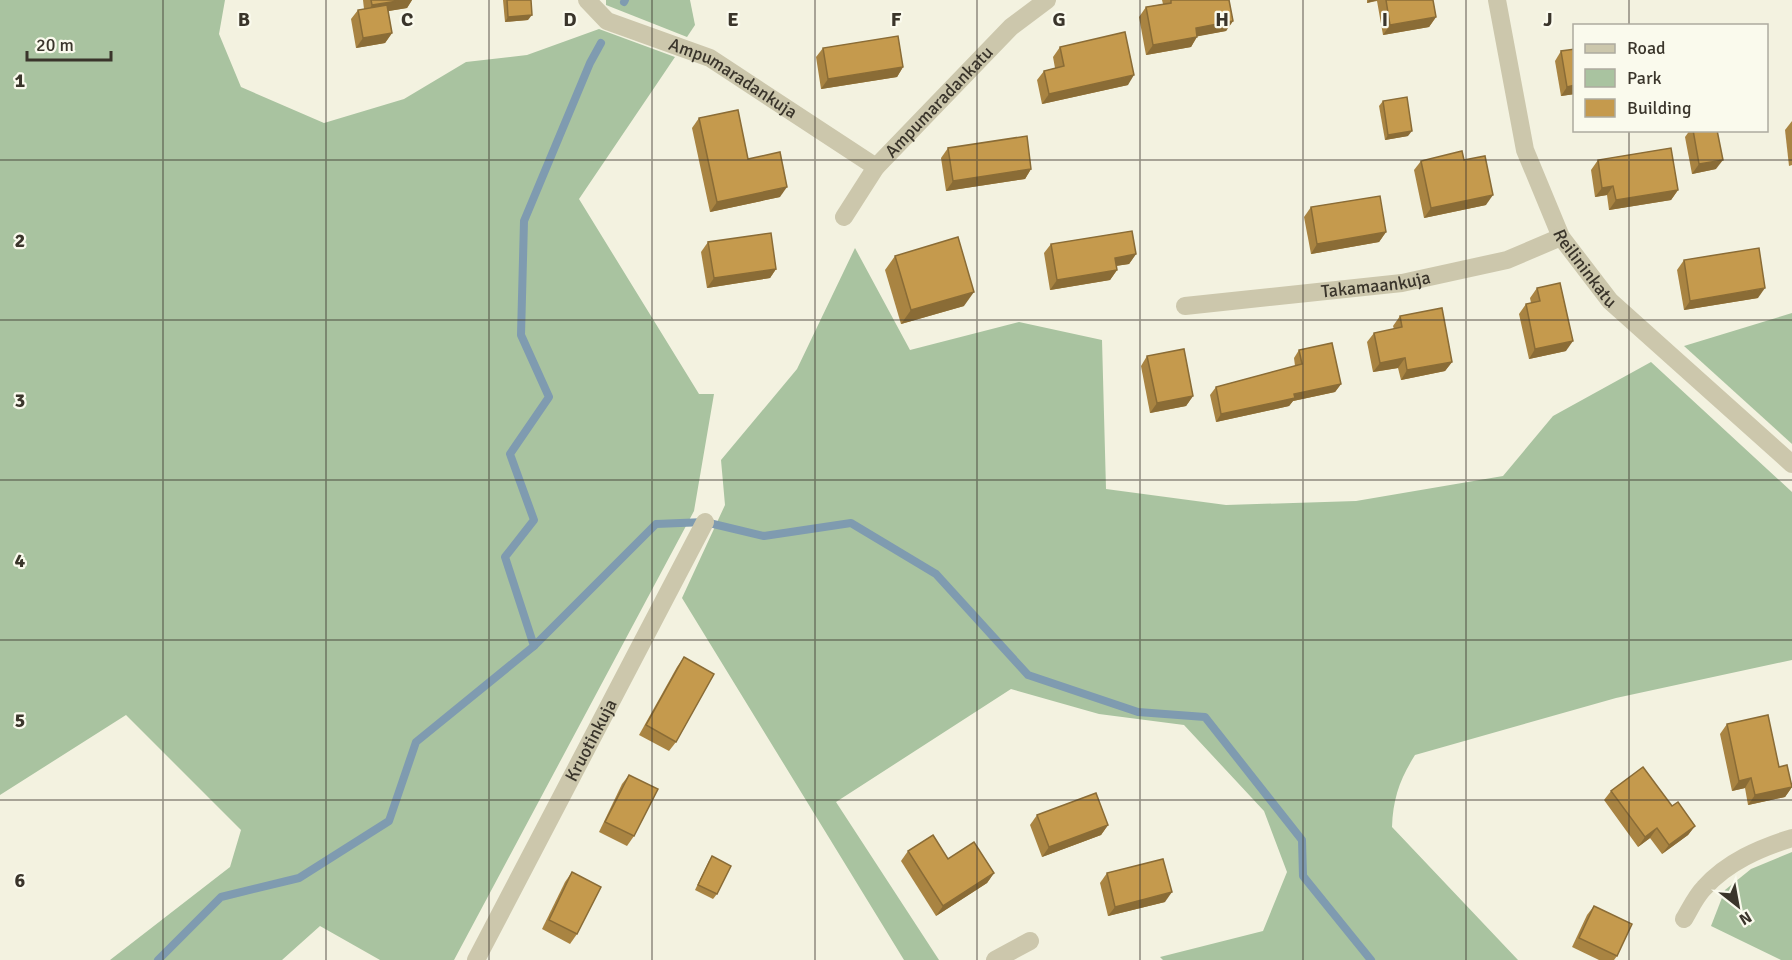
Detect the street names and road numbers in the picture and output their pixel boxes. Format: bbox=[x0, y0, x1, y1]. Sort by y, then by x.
street label: Ampumaradankuja bbox=[666, 33, 801, 123]
street label: Ampumaradankatu bbox=[880, 41, 998, 162]
street label: Reilininkatu bbox=[1548, 226, 1621, 313]
street label: Takamaankuja bbox=[1320, 266, 1432, 302]
street label: Kruotinkuja bbox=[560, 695, 622, 785]

